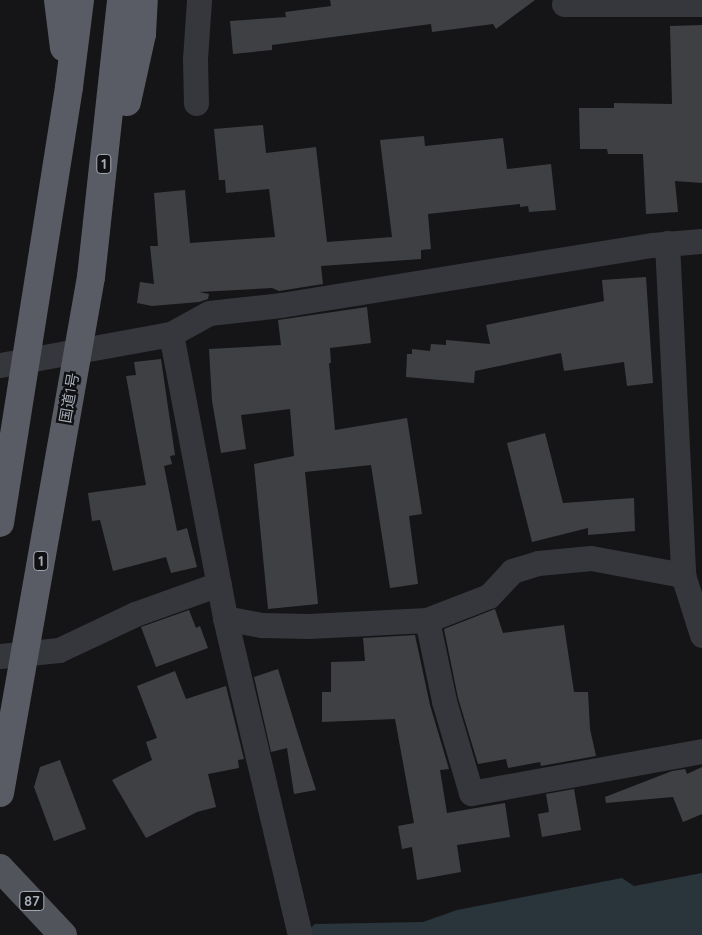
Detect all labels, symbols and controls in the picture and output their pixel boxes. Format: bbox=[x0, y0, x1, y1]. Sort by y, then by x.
road number: 1 bbox=[95, 152, 113, 175]
street label: 国道1号 bbox=[56, 372, 82, 424]
road number: 1 bbox=[32, 550, 50, 572]
road number: 87 bbox=[18, 889, 46, 912]

